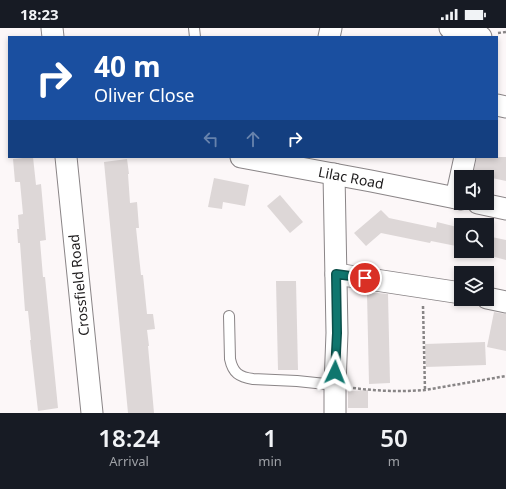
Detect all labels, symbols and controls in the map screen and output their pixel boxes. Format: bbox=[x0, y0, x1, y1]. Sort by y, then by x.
text: 18:23 bbox=[20, 4, 59, 24]
text: 40 m bbox=[94, 47, 161, 85]
icon: right bbox=[28, 52, 80, 104]
text: Oliver Close bbox=[94, 83, 194, 107]
icon: left bbox=[200, 128, 222, 150]
icon: ahead bbox=[242, 128, 264, 150]
icon: right bbox=[284, 128, 306, 150]
street label: Lilac Road bbox=[317, 162, 386, 193]
map controls bbox=[454, 170, 494, 306]
button: sound bbox=[454, 170, 494, 210]
button: search bbox=[454, 218, 494, 258]
street label: Crossfield Road bbox=[64, 233, 93, 337]
pin bbox=[348, 261, 382, 295]
button: layers bbox=[454, 266, 494, 306]
icon: arrive bbox=[354, 267, 376, 289]
position arrow bbox=[314, 351, 356, 393]
text: 18:24 bbox=[98, 421, 160, 454]
text: 1 bbox=[263, 421, 277, 454]
text: 50 bbox=[380, 421, 408, 454]
text: Arrival bbox=[109, 452, 149, 470]
text: min bbox=[258, 452, 282, 470]
text: m bbox=[388, 452, 400, 470]

